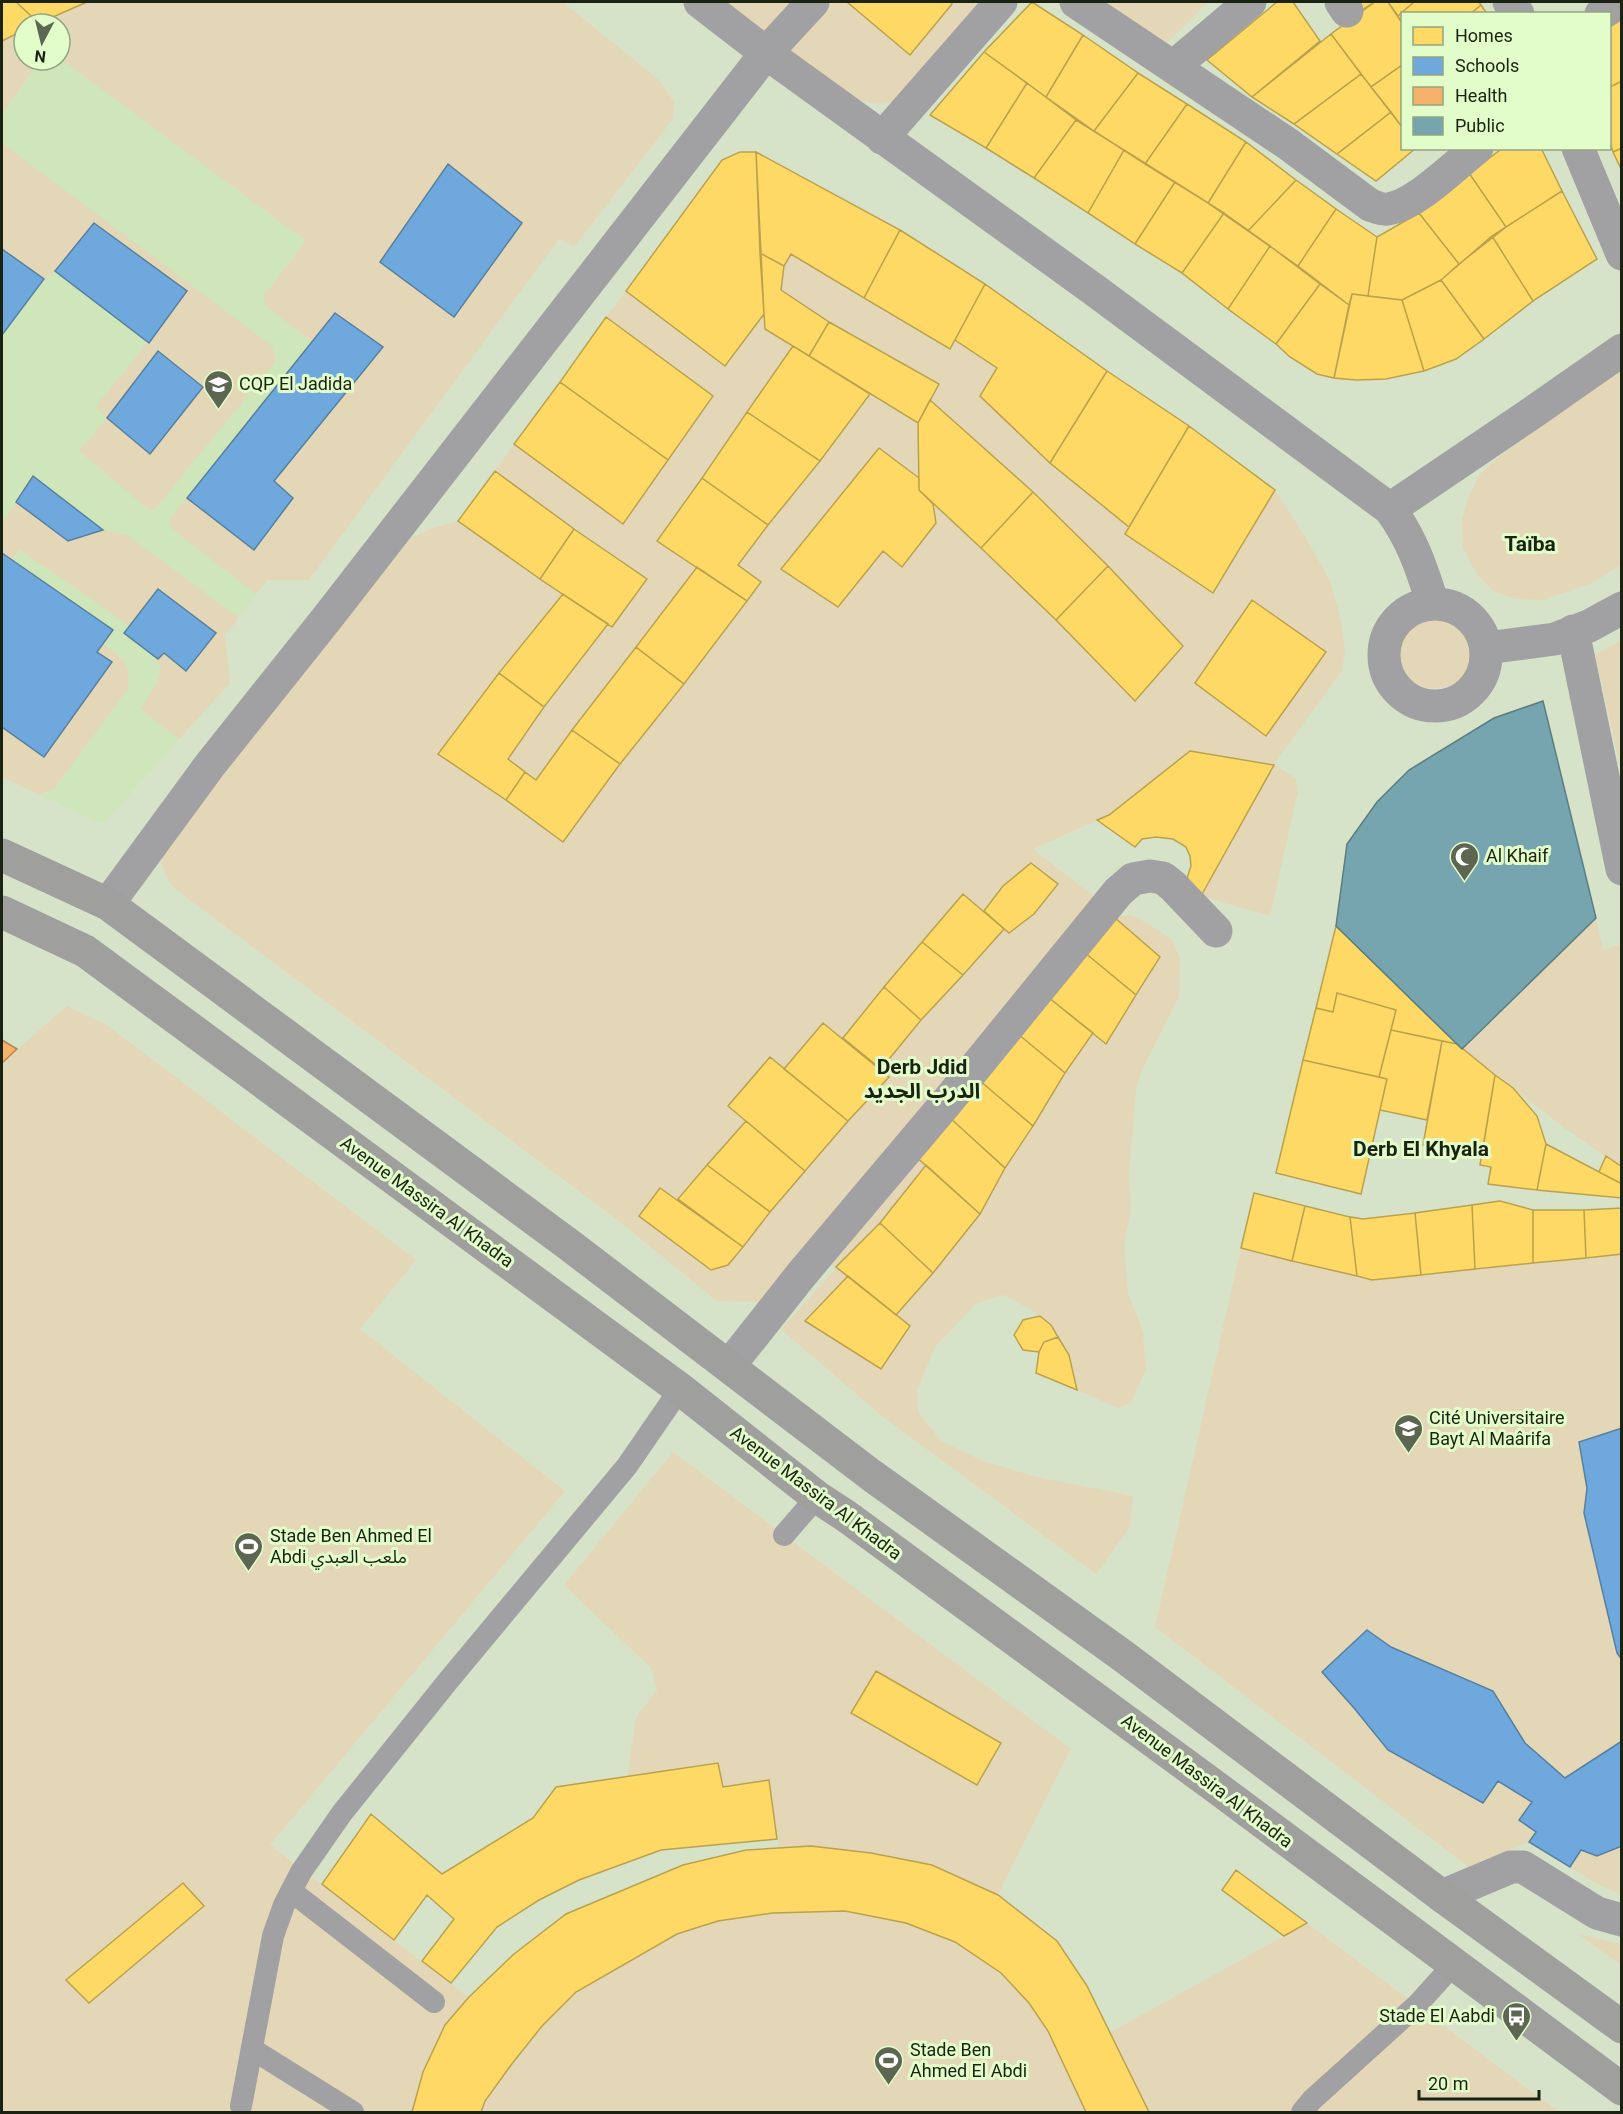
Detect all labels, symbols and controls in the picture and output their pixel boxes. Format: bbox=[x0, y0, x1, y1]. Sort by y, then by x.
north arrow bbox=[12, 12, 72, 72]
legend bbox=[1401, 12, 1611, 150]
text: Homes bbox=[1455, 25, 1513, 46]
text: N bbox=[33, 46, 47, 67]
text: Schools bbox=[1455, 55, 1519, 76]
text: Health bbox=[1455, 85, 1507, 106]
text: Public bbox=[1455, 115, 1505, 136]
school or university icon: CQP El Jadida bbox=[202, 368, 234, 410]
place label: CQP El Jadida bbox=[239, 373, 352, 394]
district label: Taïba bbox=[1504, 532, 1556, 556]
mosque icon: Al Khaif bbox=[1449, 840, 1481, 882]
place label: Al Khaif bbox=[1486, 845, 1549, 866]
district label: Derb Jdid الدرب الجديد bbox=[864, 1055, 980, 1103]
street label: Avenue Massira Al Khadra bbox=[337, 1132, 518, 1272]
district label: Derb El Khyala bbox=[1353, 1137, 1489, 1161]
place label: Cité Universitaire Bayt Al Maârifa bbox=[1429, 1407, 1564, 1449]
school or university icon: Cité Universitaire Bayt Al Maârifa bbox=[1392, 1412, 1424, 1454]
street label: Avenue Massira Al Khadra bbox=[726, 1421, 906, 1564]
place label: Stade Ben Ahmed El Abdi ملعب العبدي bbox=[270, 1525, 432, 1570]
sports icon: Stade Ben Ahmed El Abdi ملعب العبدي bbox=[233, 1530, 265, 1572]
street label: Avenue Massira Al Khadra bbox=[1117, 1709, 1297, 1852]
bus stop icon: Stade El Aabdi bbox=[1500, 2000, 1532, 2042]
place label: Stade El Aabdi bbox=[1379, 2005, 1495, 2026]
place label: Stade Ben Ahmed El Abdi bbox=[910, 2039, 1027, 2081]
sports icon: Stade Ben Ahmed El Abdi bbox=[873, 2044, 905, 2086]
scale bar bbox=[1419, 2063, 1539, 2101]
text: 20 m bbox=[1428, 2073, 1468, 2094]

